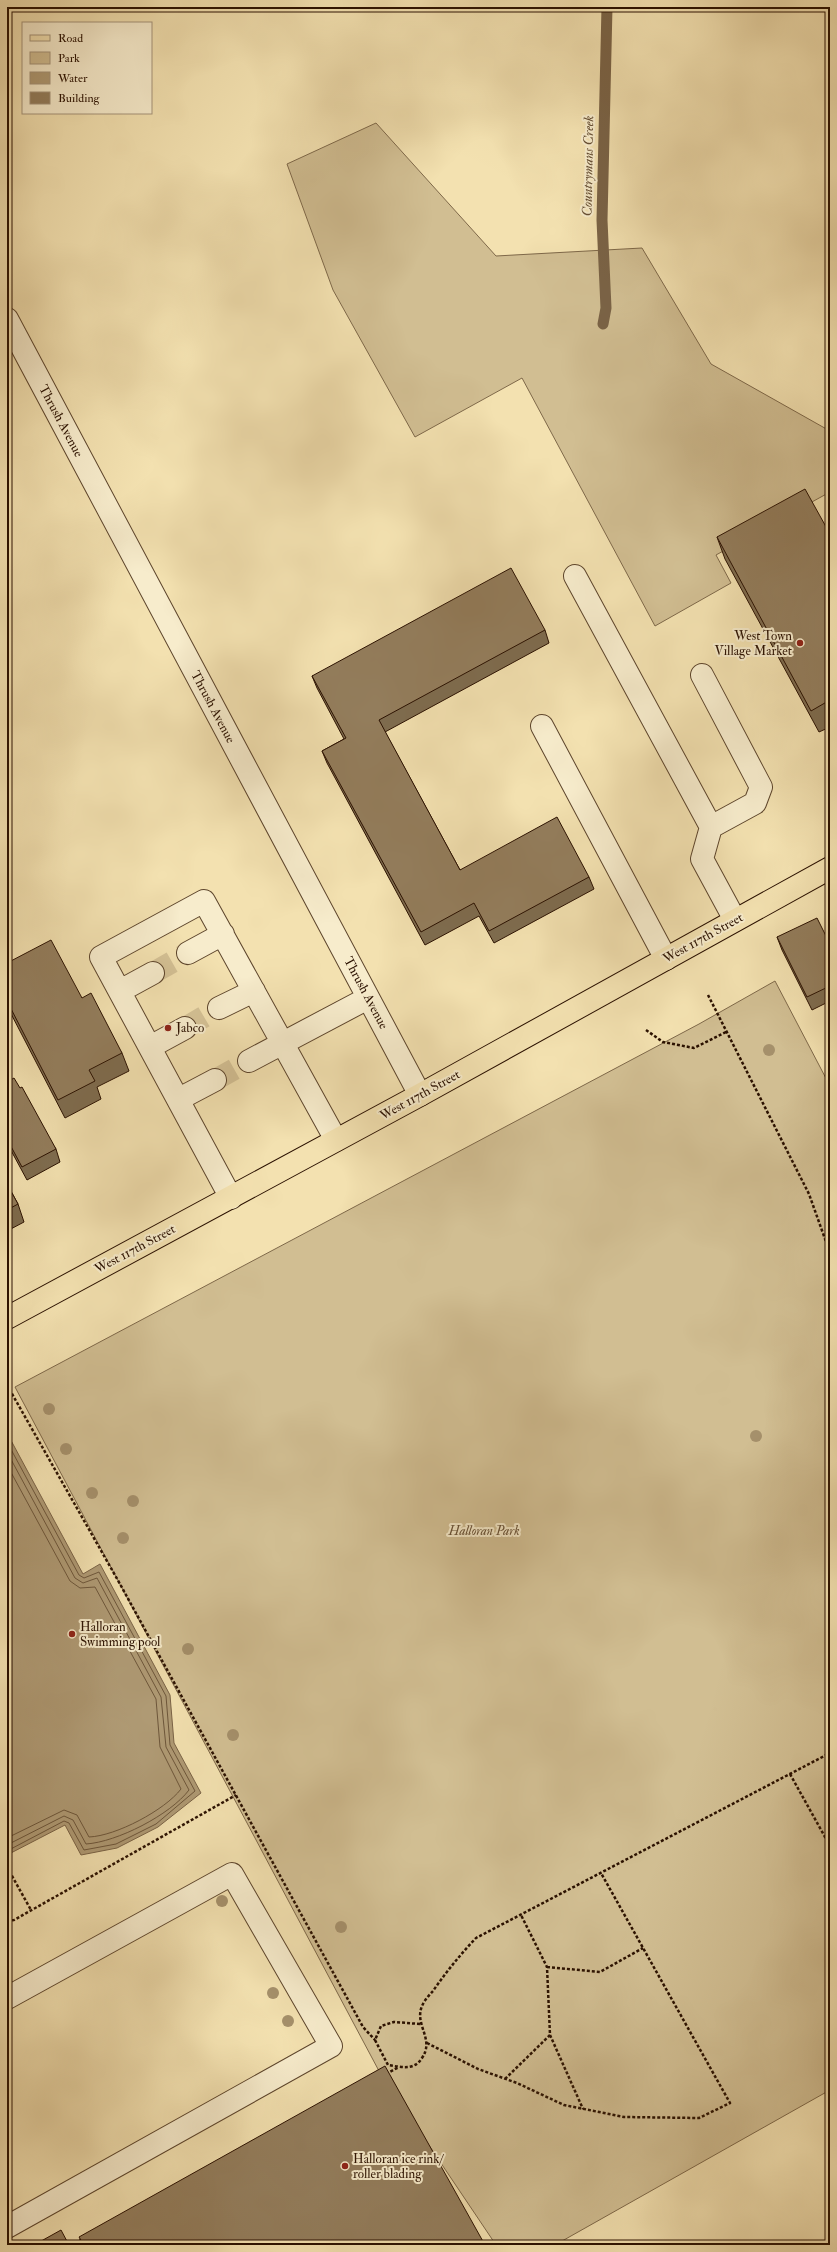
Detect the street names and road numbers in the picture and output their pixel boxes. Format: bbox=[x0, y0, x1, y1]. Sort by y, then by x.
street label: Thrush Avenue bbox=[35, 382, 87, 460]
street label: Thrush Avenue bbox=[187, 668, 239, 746]
street label: West 117th Street bbox=[659, 909, 746, 967]
street label: Thrush Avenue bbox=[340, 954, 392, 1032]
street label: West 117th Street bbox=[376, 1066, 463, 1124]
street label: West 117th Street bbox=[91, 1221, 178, 1277]

